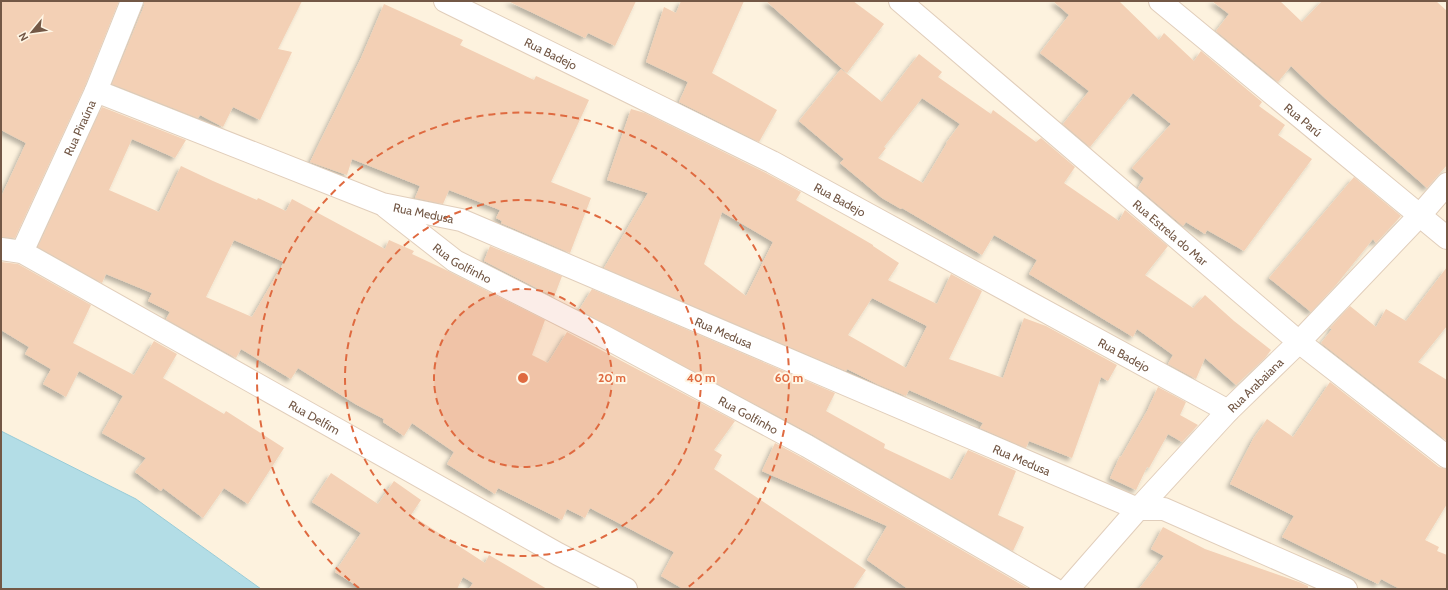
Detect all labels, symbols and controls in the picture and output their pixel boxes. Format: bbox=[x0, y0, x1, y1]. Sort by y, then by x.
north arrow bbox=[12, 12, 52, 52]
text: N bbox=[15, 30, 31, 44]
street label: Rua Badejo bbox=[522, 34, 580, 73]
street label: Rua Piraúna bbox=[60, 97, 99, 158]
street label: Rua Parú bbox=[1282, 100, 1325, 139]
street label: Rua Badejo bbox=[812, 179, 869, 220]
street label: Rua Estrela do Mar bbox=[1130, 196, 1211, 269]
street label: Rua Medusa bbox=[392, 199, 455, 226]
street label: Rua Golfinho bbox=[430, 239, 495, 286]
street label: Rua Medusa bbox=[693, 313, 755, 351]
street label: Rua Badejo bbox=[1096, 334, 1153, 375]
street label: Rua Arabaiana bbox=[1224, 354, 1286, 415]
text: 20 m bbox=[598, 370, 626, 385]
text: 40 m bbox=[686, 370, 716, 385]
text: 60 m bbox=[775, 370, 803, 385]
centre of rings bbox=[516, 371, 530, 385]
street label: Rua Golfinho bbox=[716, 392, 781, 437]
street label: Rua Delfim bbox=[286, 396, 343, 437]
street label: Rua Medusa bbox=[991, 441, 1053, 478]

